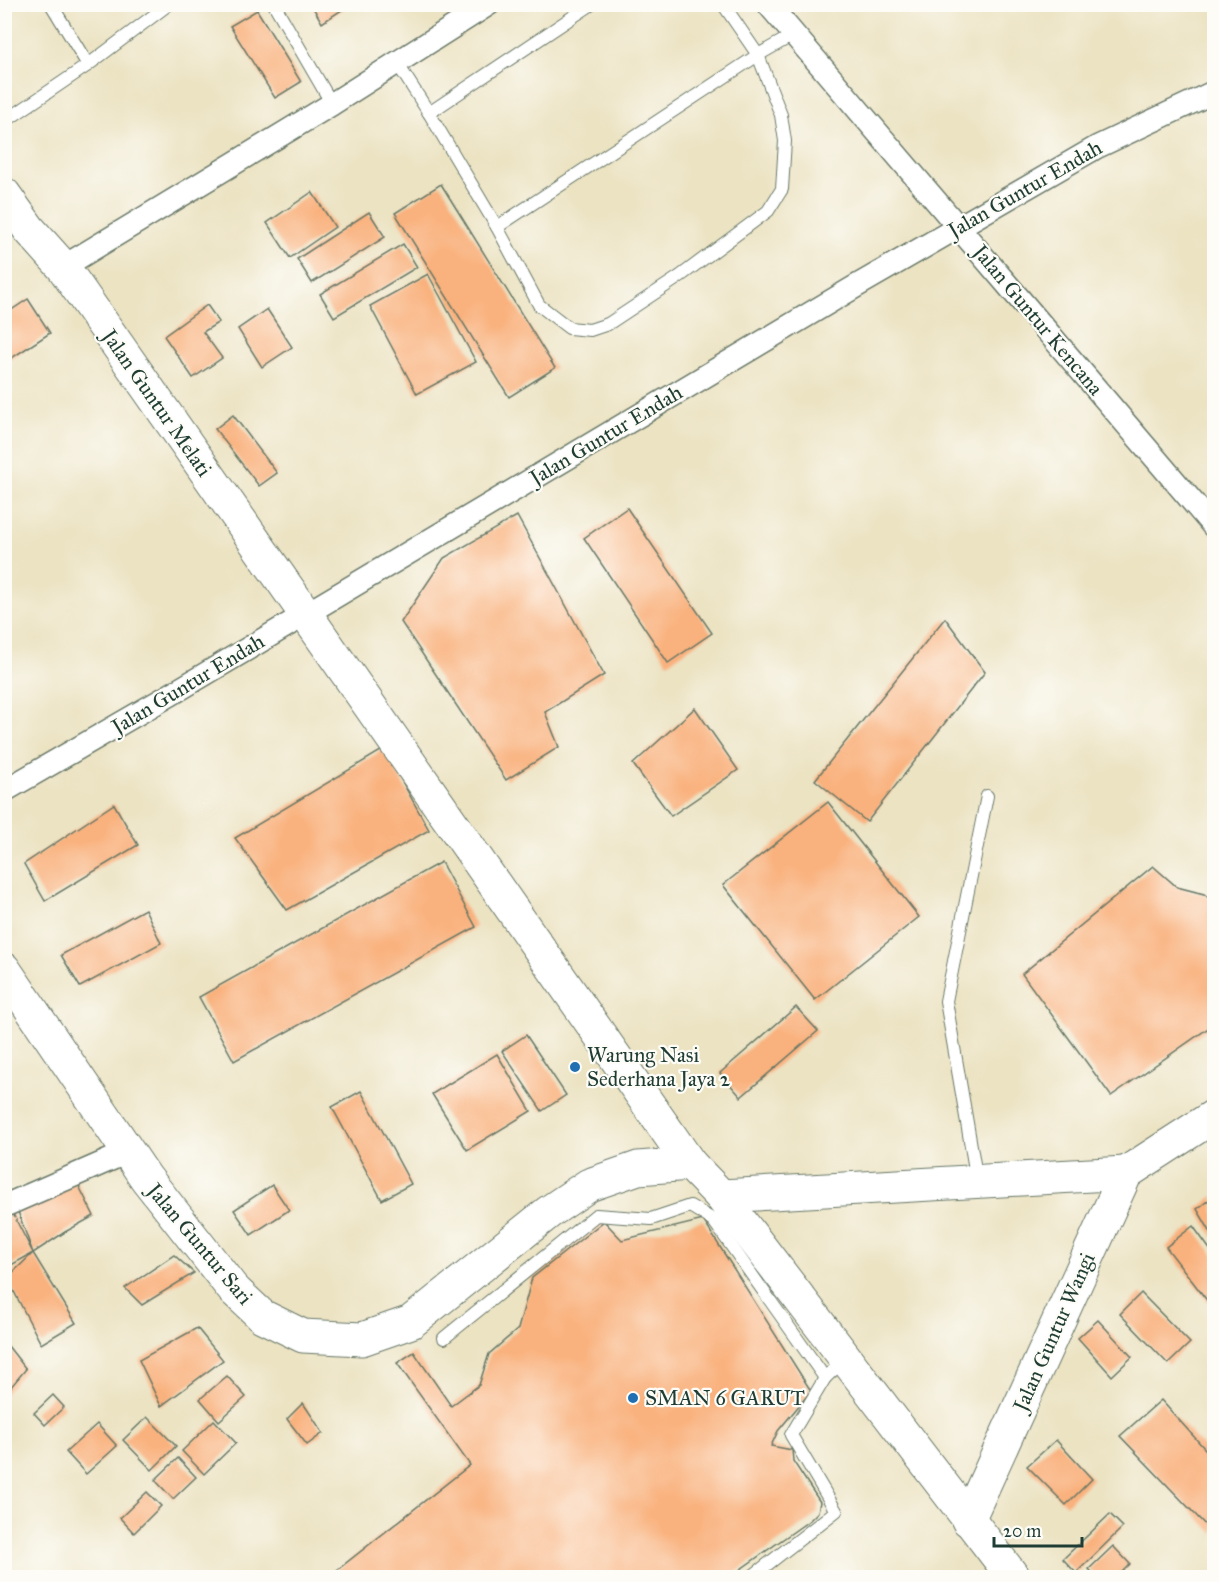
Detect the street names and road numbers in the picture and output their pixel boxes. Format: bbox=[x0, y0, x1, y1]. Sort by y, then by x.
street label: Jalan Guntur Endah bbox=[942, 134, 1107, 245]
street label: Jalan Guntur Kencana bbox=[966, 238, 1109, 401]
street label: Jalan Guntur Melati bbox=[95, 323, 218, 482]
street label: Jalan Guntur Endah bbox=[523, 379, 687, 492]
street label: Jalan Guntur Endah bbox=[105, 628, 269, 741]
street label: Jalan Guntur Sari bbox=[140, 1176, 259, 1310]
street label: Jalan Guntur Wangi bbox=[1007, 1248, 1101, 1417]

